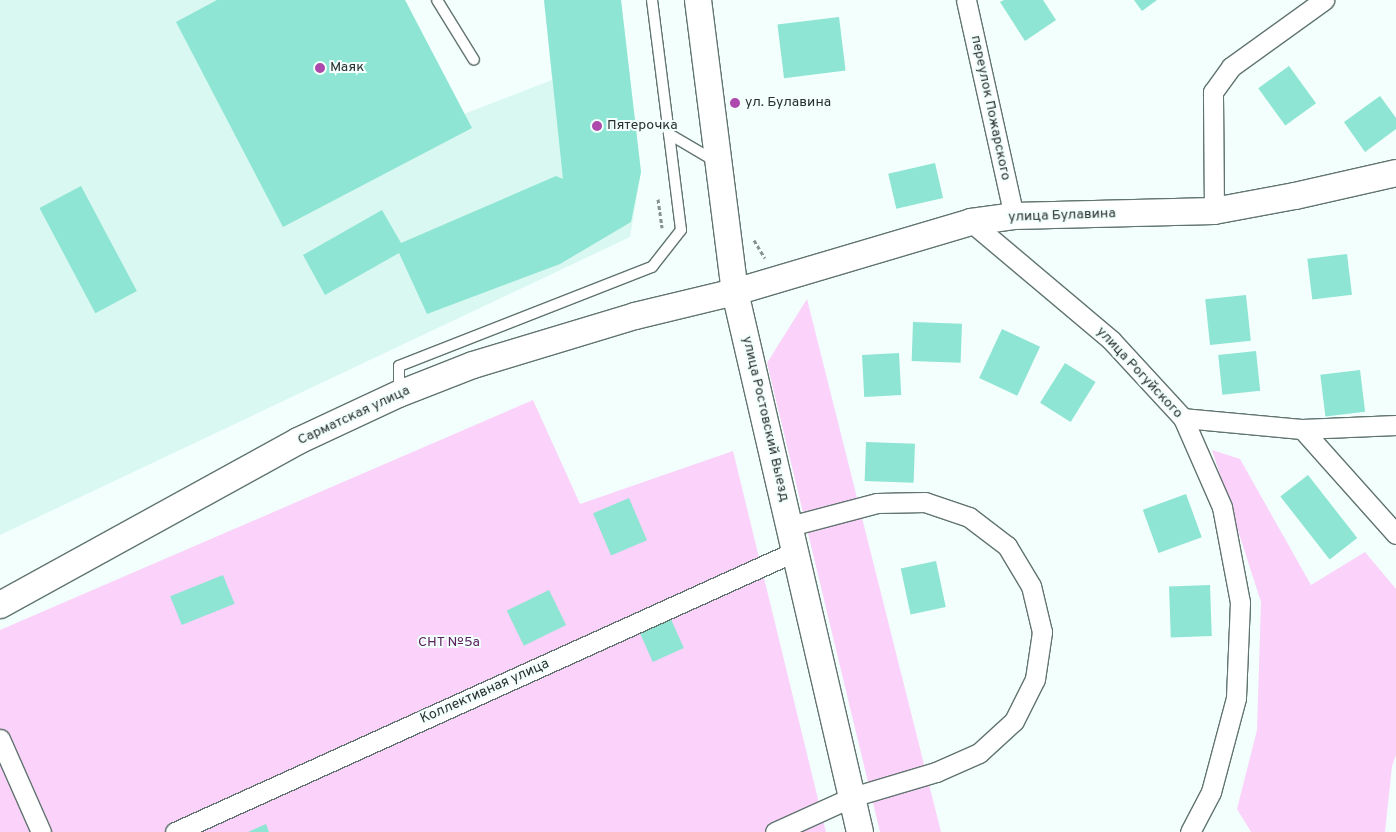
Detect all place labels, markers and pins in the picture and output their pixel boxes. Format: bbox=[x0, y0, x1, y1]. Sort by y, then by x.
place label: Маяк bbox=[330, 60, 364, 76]
marker: Маяк bbox=[314, 62, 326, 74]
place label: ул. Булавина bbox=[745, 95, 831, 111]
marker: ул. Булавина bbox=[729, 97, 741, 109]
place label: Пятерочка bbox=[607, 118, 678, 134]
marker: Пятерочка bbox=[591, 120, 603, 132]

